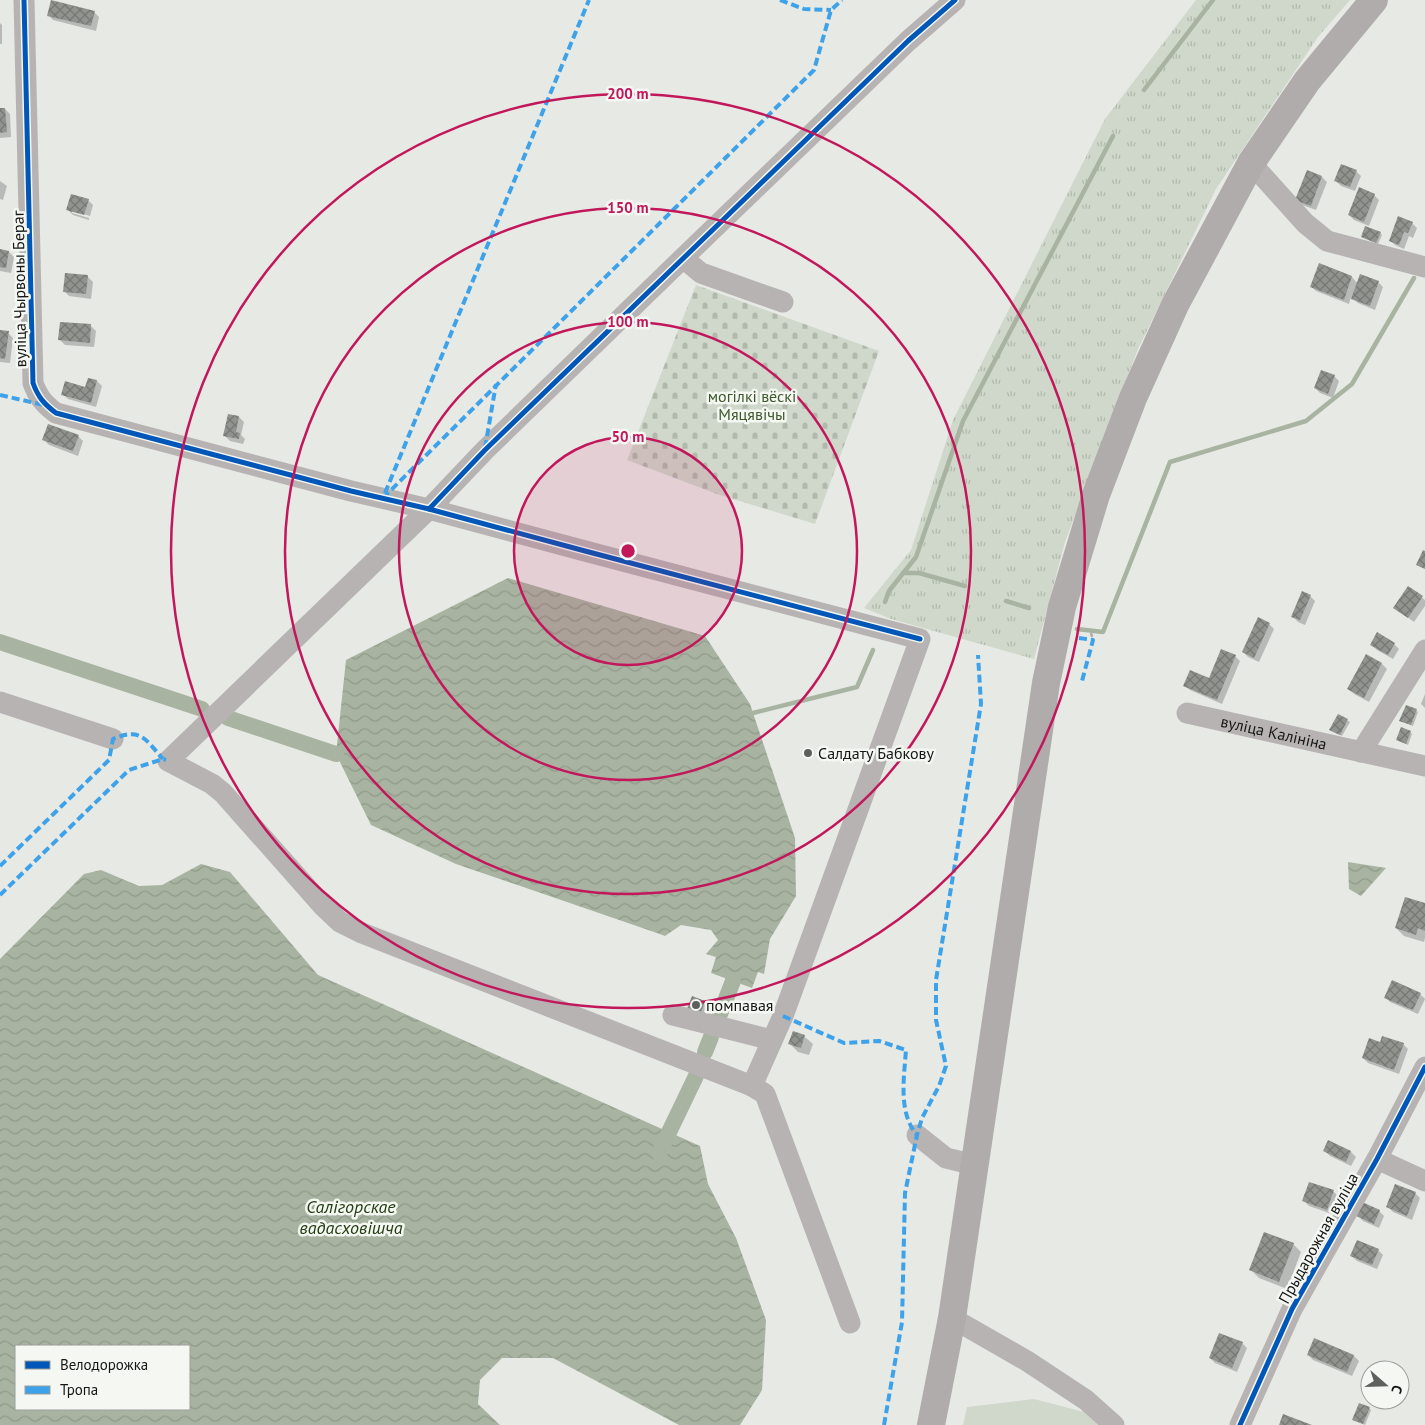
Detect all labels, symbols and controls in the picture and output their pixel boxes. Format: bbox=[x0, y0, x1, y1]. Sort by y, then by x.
text: 200 m bbox=[607, 84, 649, 103]
text: 150 m bbox=[607, 198, 649, 217]
street label: вуліца Чырвоны Бераг bbox=[8, 210, 30, 368]
text: 100 m bbox=[607, 312, 649, 331]
park label: могілкі вёскі Мяцявічы bbox=[708, 386, 796, 424]
text: 50 m bbox=[612, 427, 644, 446]
centre of rings bbox=[619, 542, 637, 560]
street label: вуліца Калініна bbox=[1219, 711, 1329, 754]
place label: Салдату Бабкову bbox=[818, 743, 935, 763]
marker: Салдату Бабкову bbox=[802, 747, 814, 759]
place label: помпавая bbox=[706, 995, 773, 1015]
marker: помпавая bbox=[690, 999, 702, 1011]
street label: Прыдарожная вуліца bbox=[1274, 1169, 1362, 1307]
water label: Салігорскае вадасховішча bbox=[300, 1195, 403, 1239]
legend bbox=[15, 1345, 190, 1410]
text: Велодорожка bbox=[60, 1355, 148, 1374]
north arrow bbox=[1360, 1360, 1410, 1410]
text: Тропа bbox=[60, 1380, 98, 1399]
text: С bbox=[1387, 1383, 1407, 1396]

